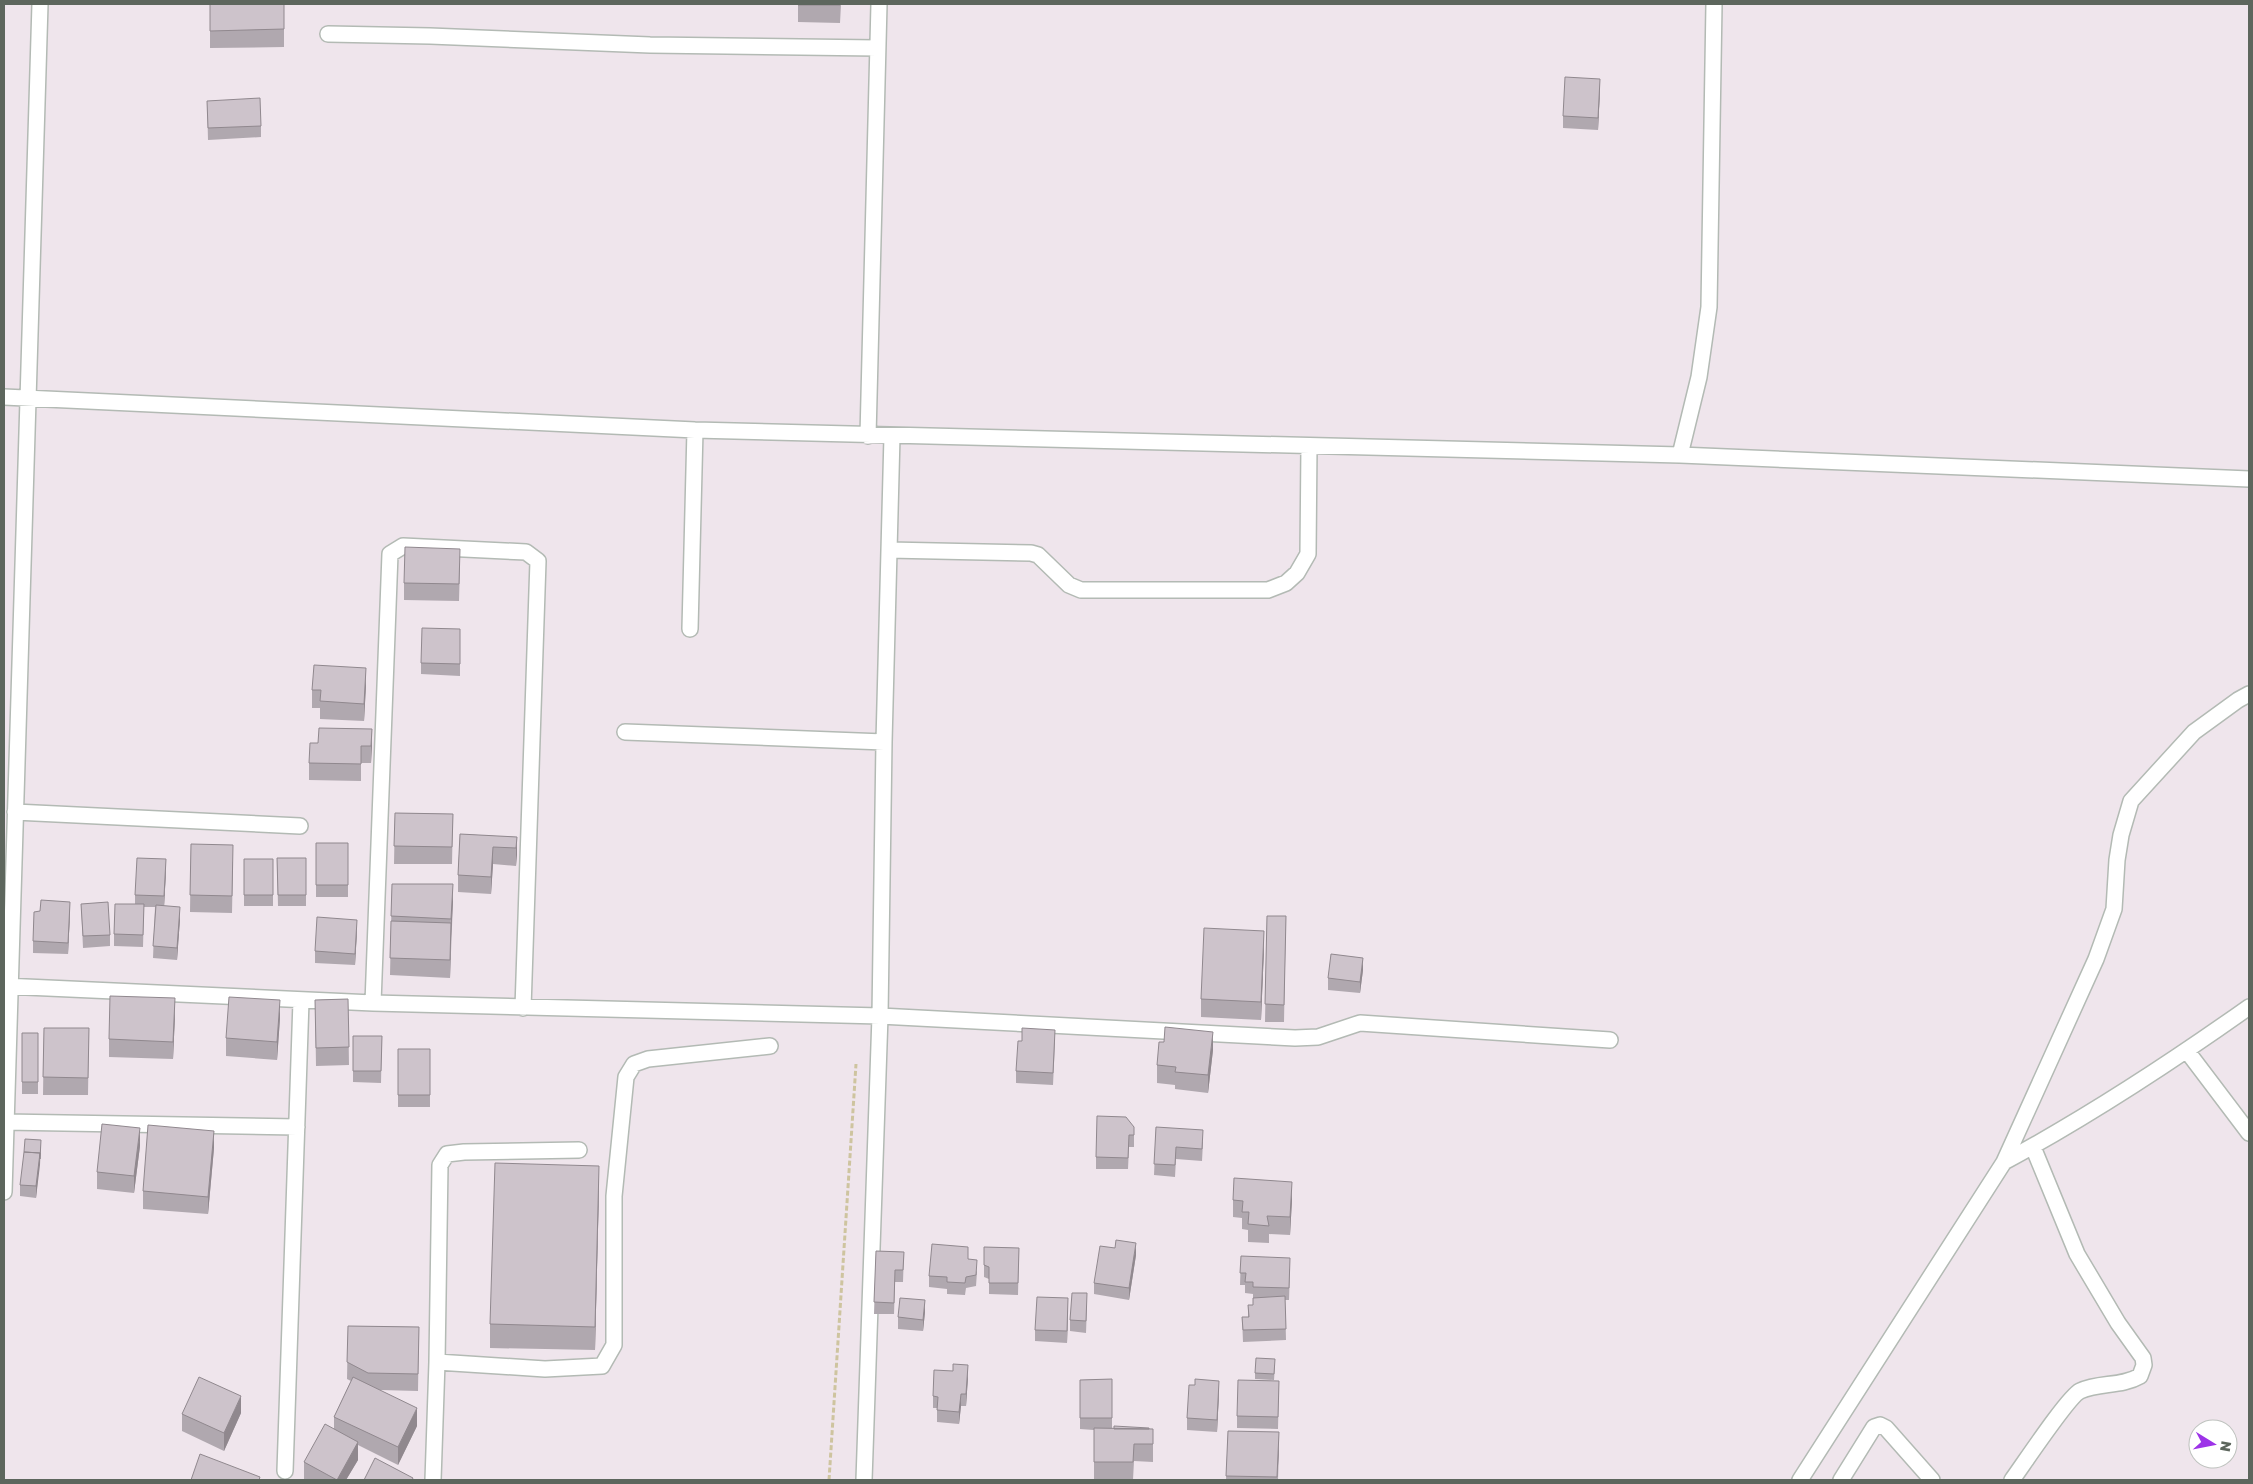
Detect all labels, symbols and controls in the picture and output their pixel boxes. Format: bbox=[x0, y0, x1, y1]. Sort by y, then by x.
north arrow bbox=[2188, 1419, 2238, 1469]
text: N bbox=[2217, 1440, 2236, 1453]

